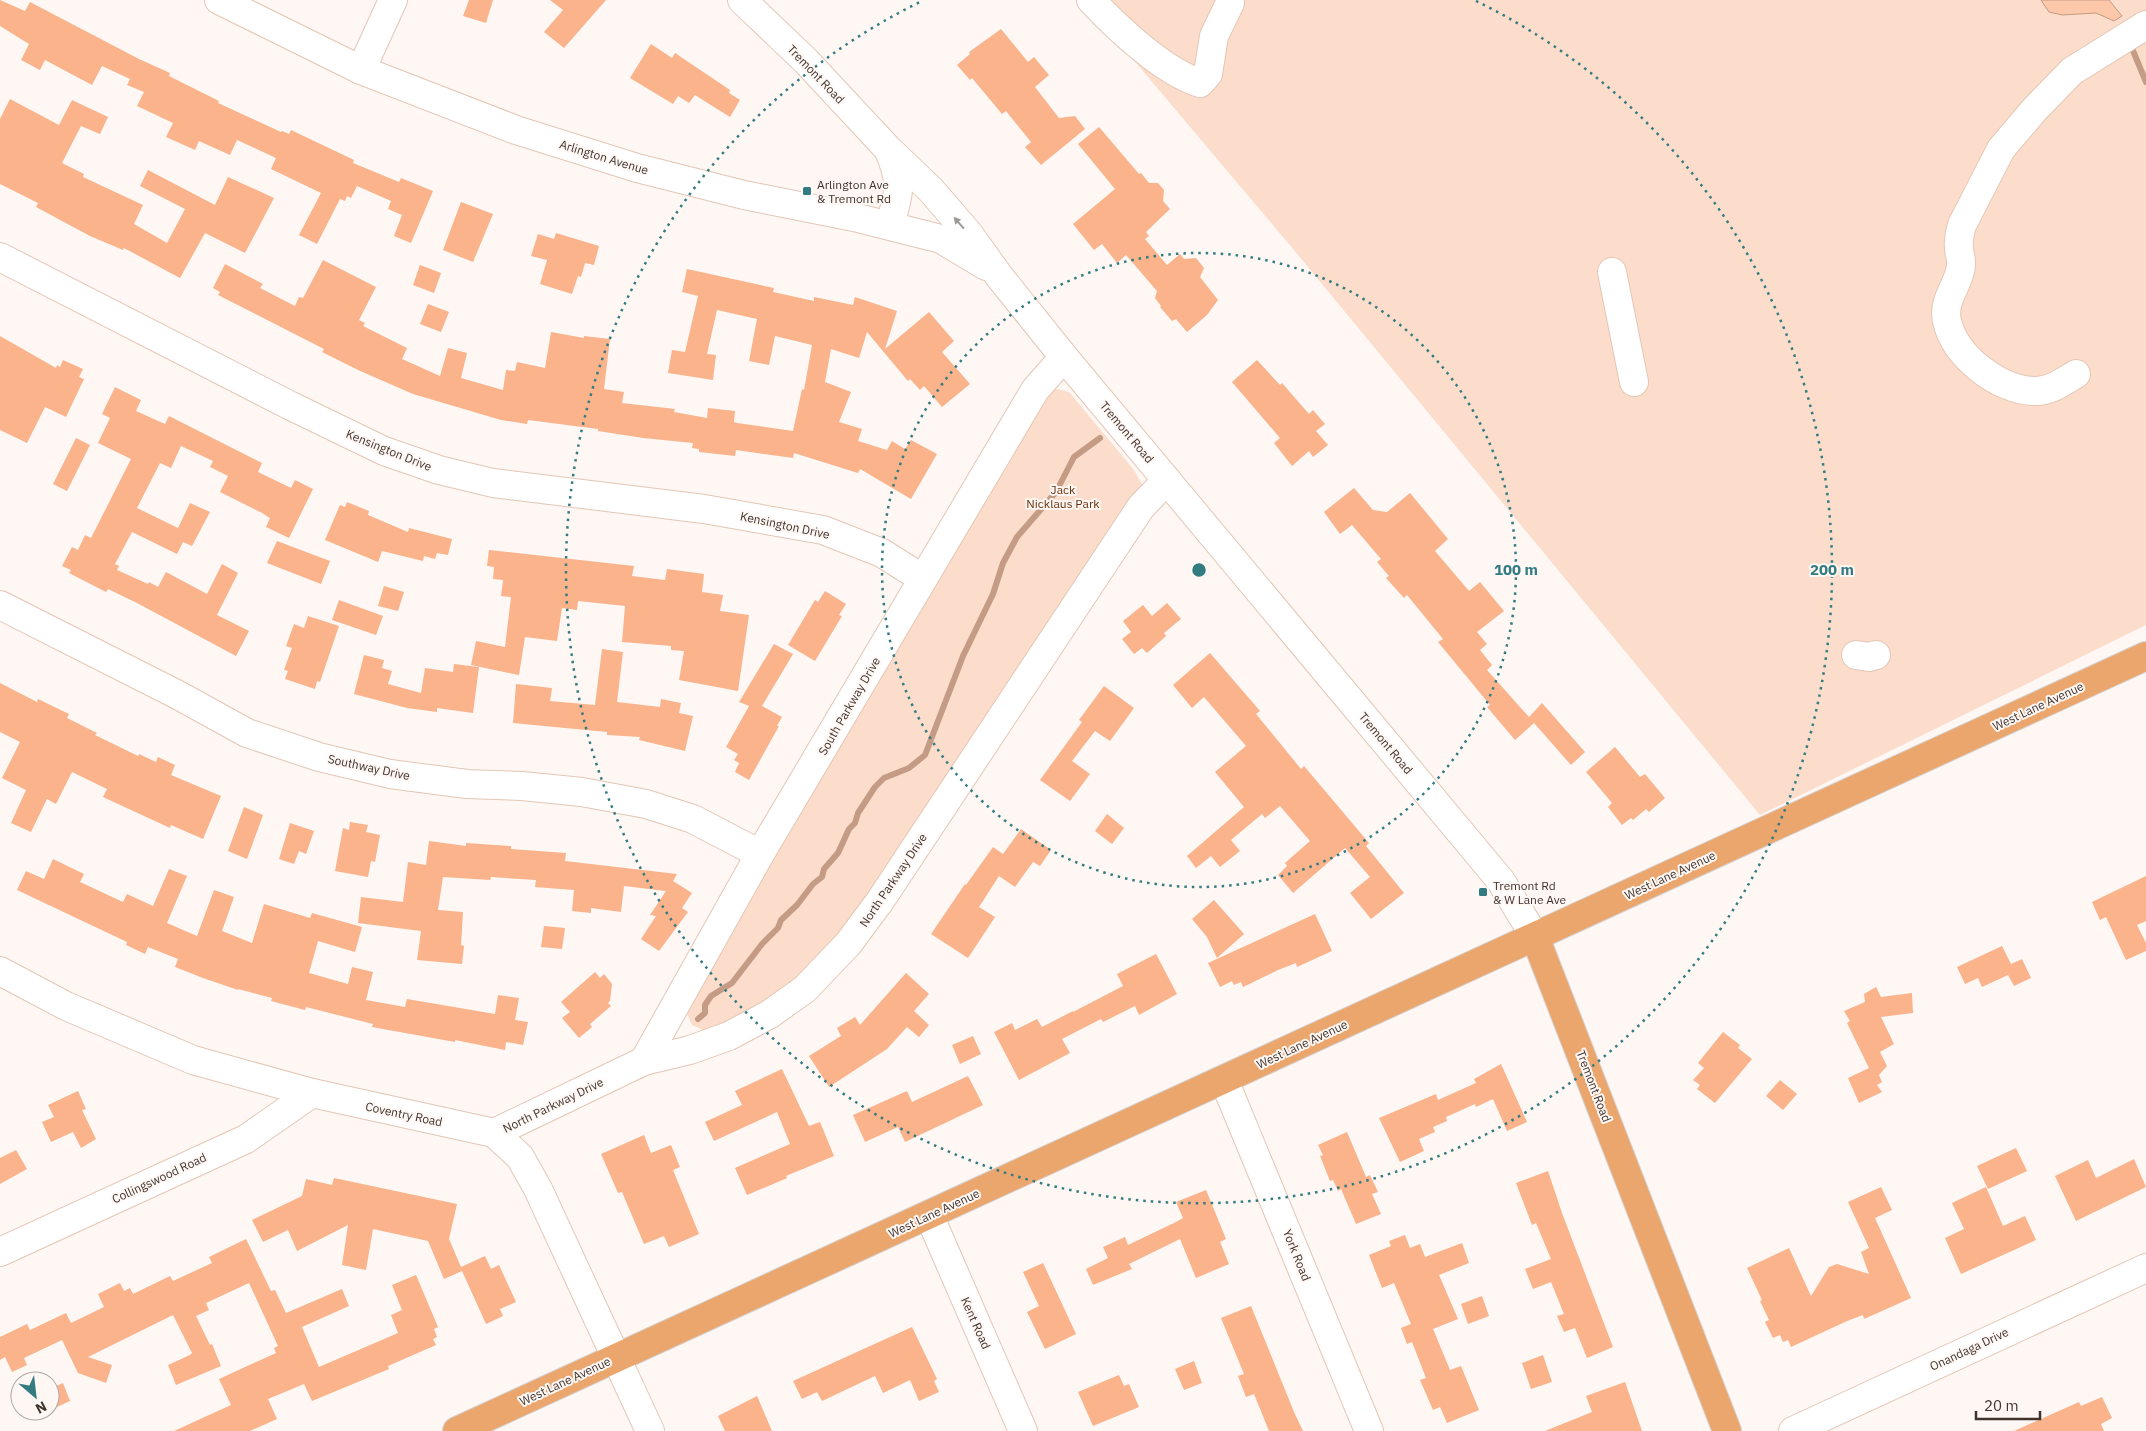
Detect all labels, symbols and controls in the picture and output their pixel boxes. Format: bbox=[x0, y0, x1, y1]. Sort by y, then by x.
street label: Tremont Road bbox=[784, 41, 848, 107]
street label: Arlington Avenue bbox=[558, 136, 651, 178]
place label: Arlington Ave & Tremont Rd bbox=[817, 177, 891, 206]
marker: Arlington Ave & Tremont Rd bbox=[801, 185, 813, 197]
one-way arrow bbox=[953, 217, 965, 229]
street label: Tremont Road bbox=[1097, 398, 1157, 466]
street label: Kensington Drive bbox=[344, 426, 434, 474]
park label: Jack Nicklaus Park bbox=[1026, 482, 1100, 511]
street label: Kensington Drive bbox=[739, 508, 832, 542]
text: 100 m bbox=[1494, 560, 1538, 579]
text: 200 m bbox=[1810, 560, 1854, 579]
centre of rings bbox=[1190, 561, 1208, 579]
street label: South Parkway Drive bbox=[815, 654, 883, 758]
street label: West Lane Avenue bbox=[1990, 678, 2086, 734]
street label: Tremont Road bbox=[1356, 709, 1416, 777]
street label: Southway Drive bbox=[327, 751, 412, 783]
street label: North Parkway Drive bbox=[856, 830, 930, 930]
street label: West Lane Avenue bbox=[1622, 847, 1718, 903]
place label: Tremont Rd & W Lane Ave bbox=[1493, 878, 1567, 907]
marker: Tremont Rd & W Lane Ave bbox=[1477, 886, 1489, 898]
street label: West Lane Avenue bbox=[1254, 1016, 1350, 1072]
street label: Tremont Road bbox=[1573, 1048, 1615, 1124]
street label: North Parkway Drive bbox=[500, 1074, 606, 1136]
street label: Coventry Road bbox=[364, 1099, 444, 1129]
street label: Collingswood Road bbox=[109, 1150, 209, 1206]
street label: West Lane Avenue bbox=[886, 1185, 982, 1241]
street label: York Road bbox=[1280, 1227, 1314, 1283]
street label: Kent Road bbox=[958, 1295, 994, 1351]
street label: Onandaga Drive bbox=[1927, 1324, 2011, 1374]
street label: West Lane Avenue bbox=[517, 1353, 613, 1409]
north arrow bbox=[10, 1371, 60, 1421]
scale bar bbox=[1976, 1388, 2040, 1420]
text: 20 m bbox=[1984, 1396, 2019, 1415]
text: N bbox=[32, 1397, 50, 1418]

